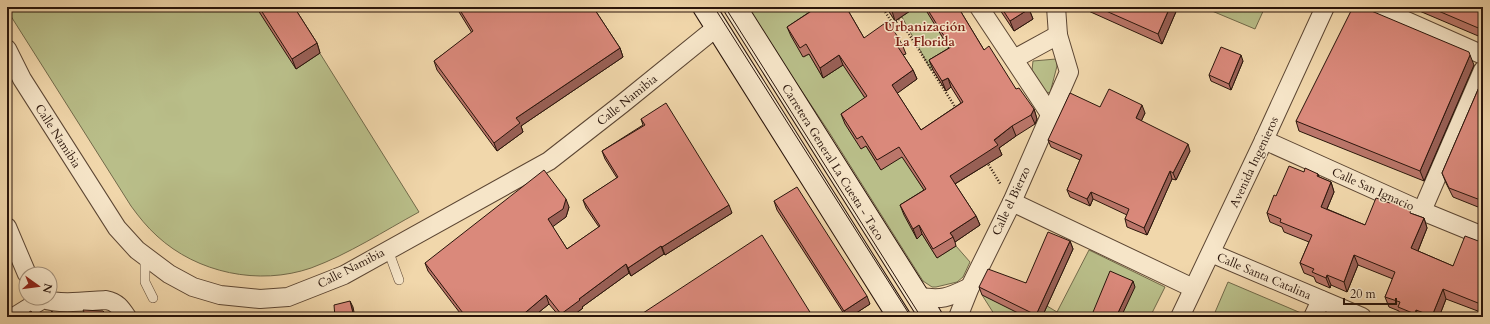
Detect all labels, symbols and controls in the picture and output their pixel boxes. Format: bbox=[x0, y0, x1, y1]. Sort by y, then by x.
district label: Urbanización La Florida bbox=[884, 18, 966, 51]
street label: Calle Namibia bbox=[594, 70, 661, 129]
street label: Carretera General La Cuesta - Taco bbox=[778, 81, 888, 244]
street label: Calle Namibia bbox=[31, 101, 85, 172]
street label: Avenida Ingenieros bbox=[1226, 114, 1282, 210]
street label: Calle el Bierzo bbox=[988, 164, 1034, 238]
street label: Calle San Ignacio bbox=[1329, 164, 1417, 215]
street label: Calle Namibia bbox=[315, 244, 388, 292]
street label: Calle Santa Catalina bbox=[1214, 249, 1314, 303]
north arrow bbox=[18, 266, 58, 306]
scale bar bbox=[1344, 280, 1396, 306]
text: N bbox=[39, 282, 56, 295]
text: 20 m bbox=[1350, 286, 1377, 302]

